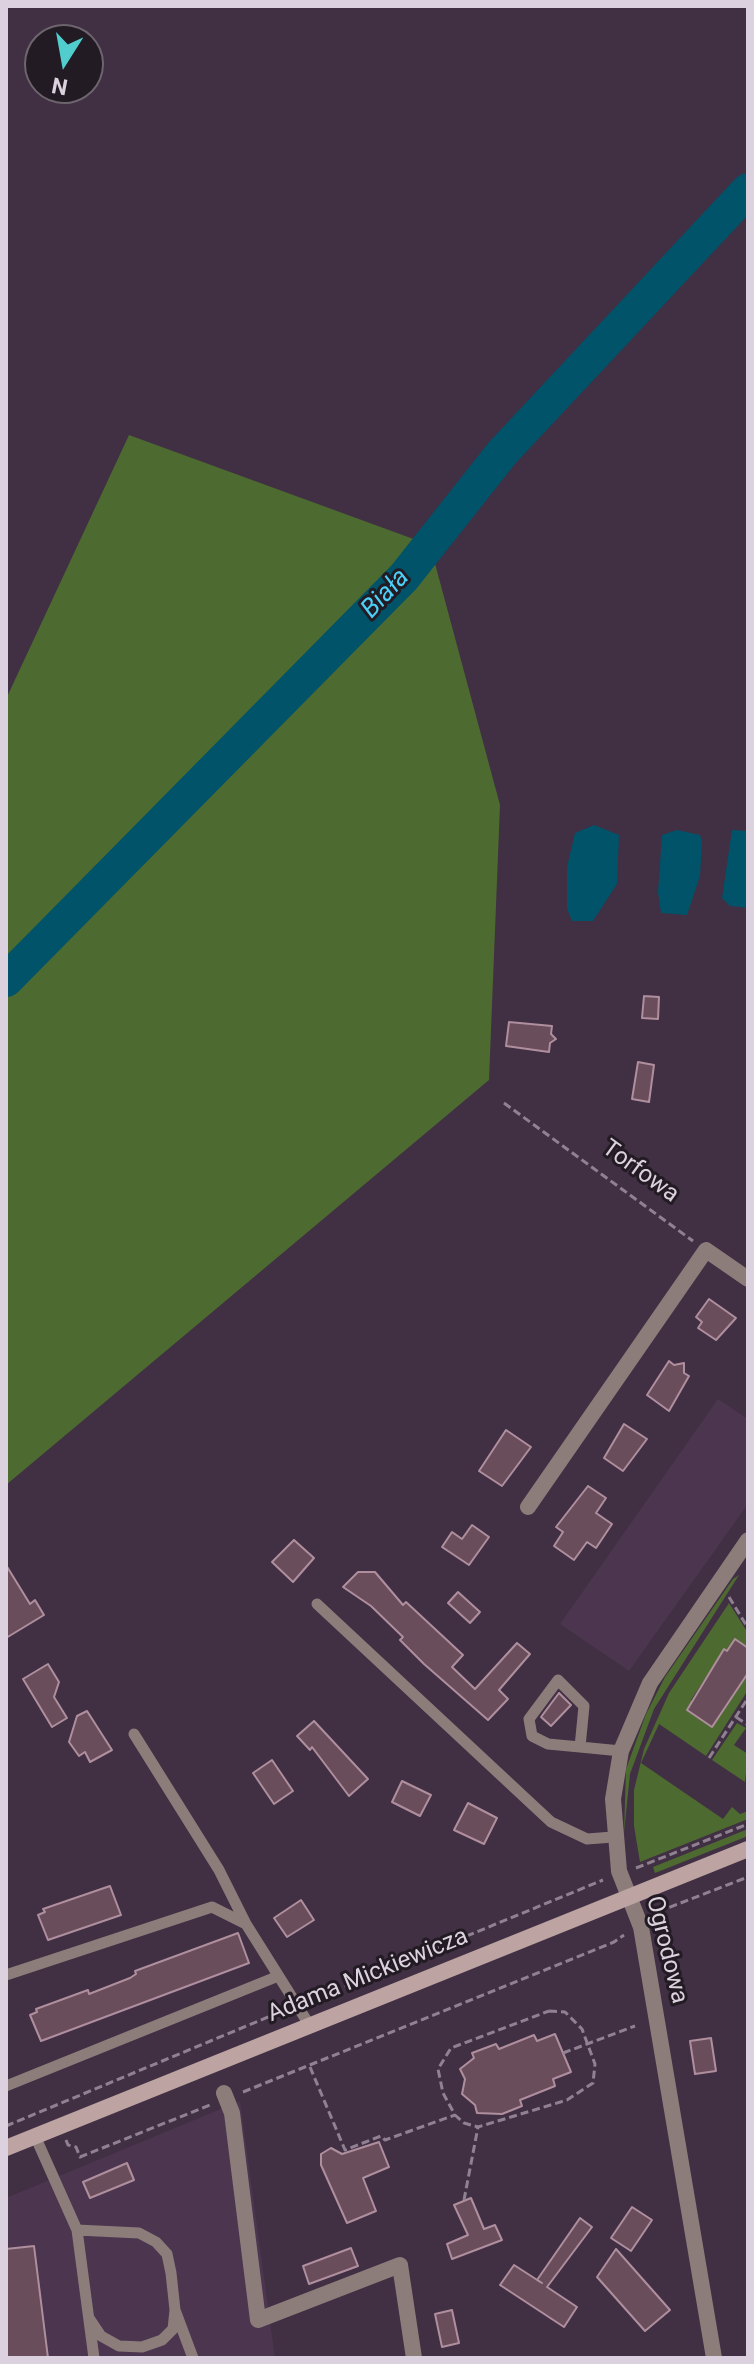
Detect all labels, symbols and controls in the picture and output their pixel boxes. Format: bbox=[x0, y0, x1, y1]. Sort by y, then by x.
north arrow bbox=[24, 24, 104, 104]
text: N bbox=[50, 72, 70, 100]
water label: Biała bbox=[355, 563, 417, 625]
street label: Torfowa bbox=[596, 1134, 684, 1210]
street label: Ogrodowa bbox=[639, 1893, 693, 2007]
street label: Adama Mickiewicza bbox=[264, 1923, 472, 2029]

